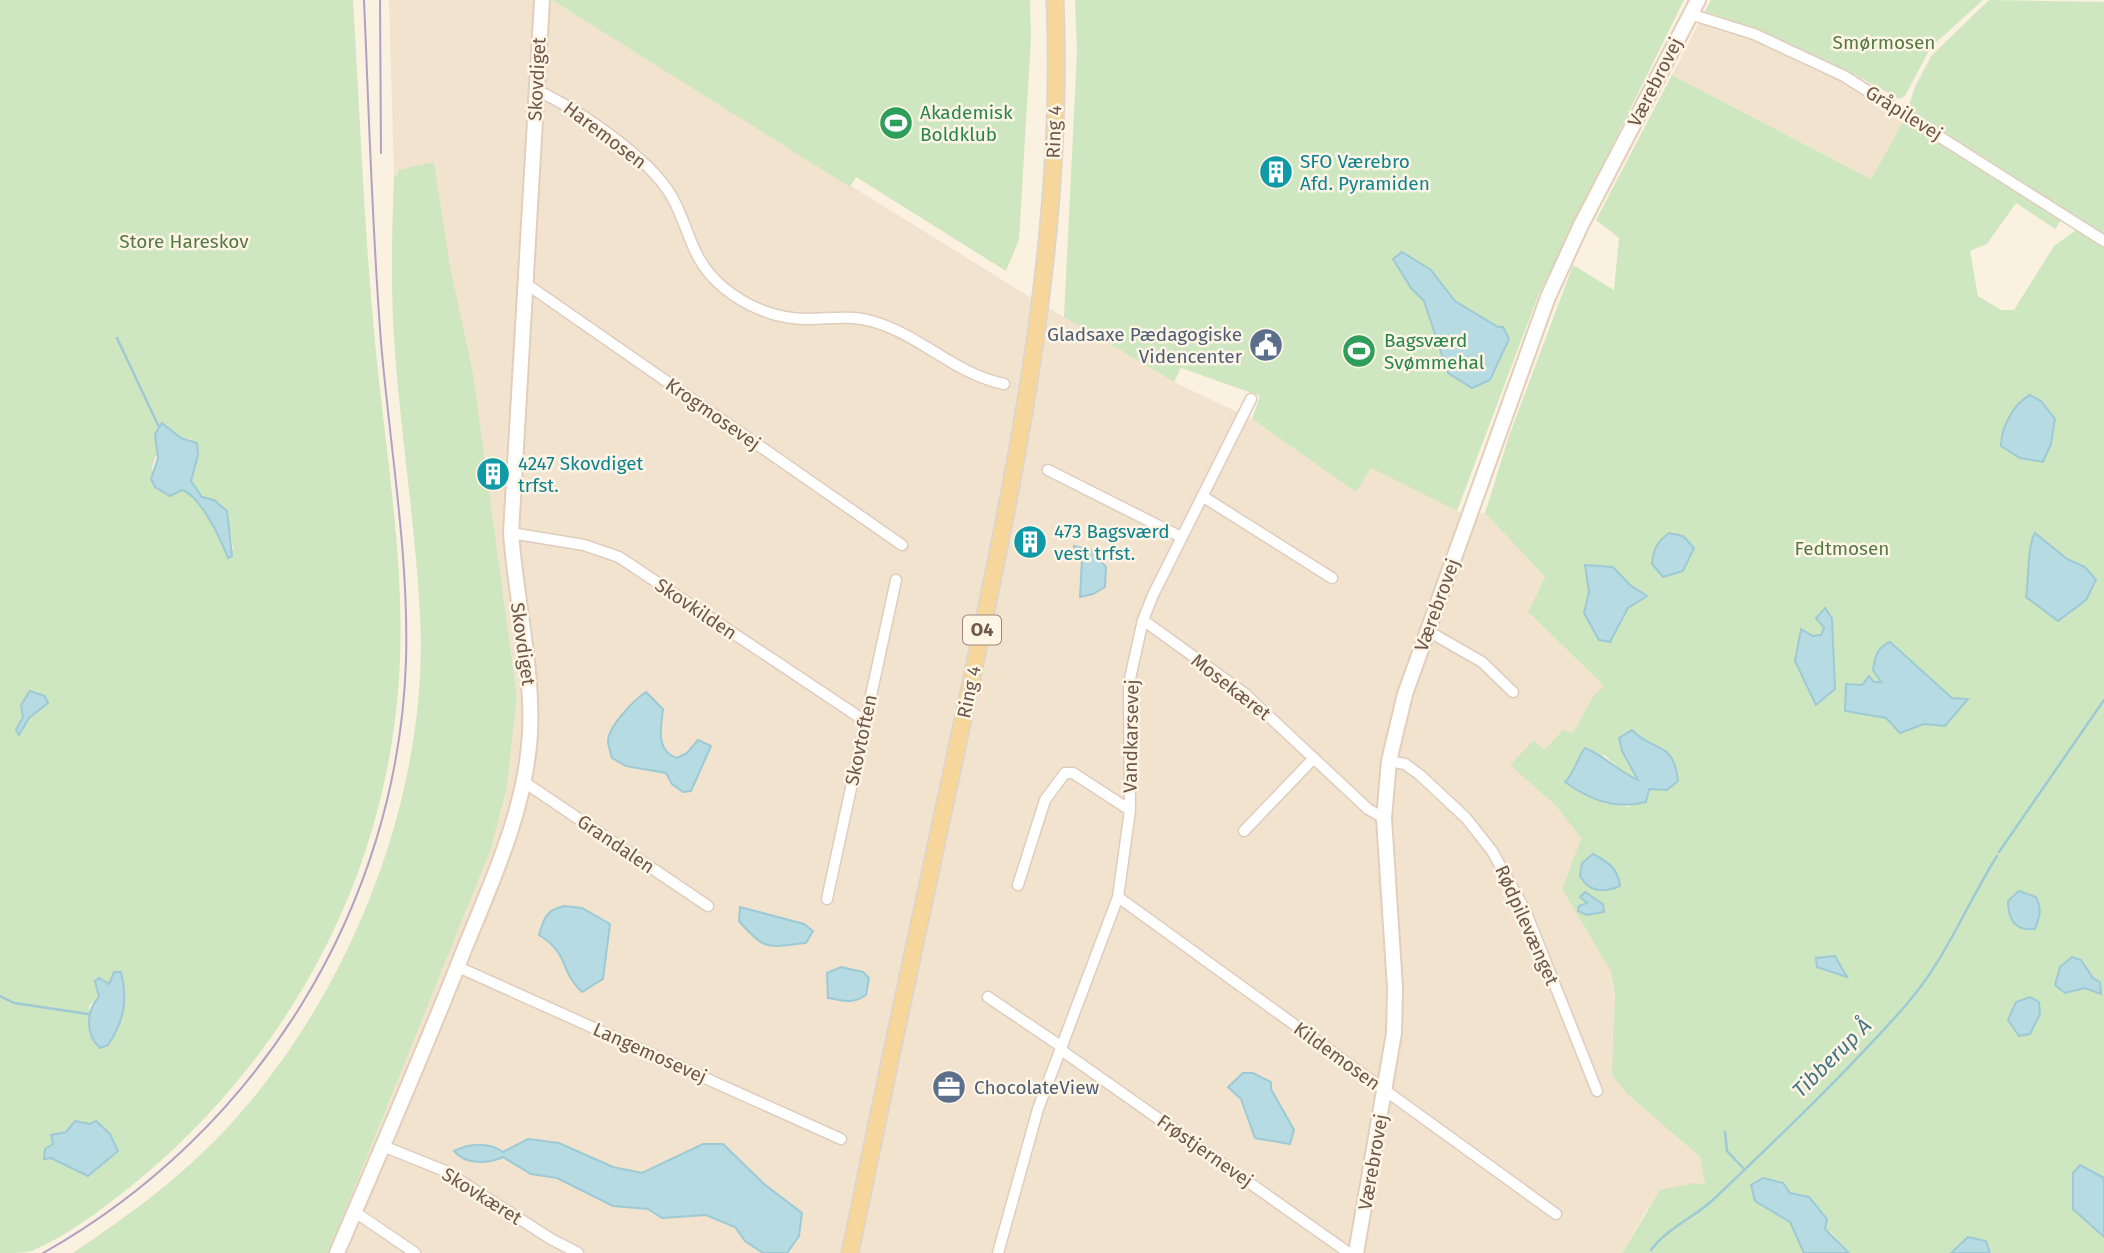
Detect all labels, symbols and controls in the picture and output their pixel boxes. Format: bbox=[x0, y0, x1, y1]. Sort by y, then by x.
park label: Smørmosen bbox=[1833, 31, 1935, 54]
street label: Værebrovej bbox=[1623, 34, 1687, 130]
street label: Skovdiget bbox=[523, 36, 551, 121]
street label: Gråpilevej bbox=[1861, 80, 1947, 146]
street label: Haremosen bbox=[559, 96, 651, 174]
place label: Akademisk Boldklub bbox=[920, 101, 1013, 146]
sports icon: Akademisk Boldklub bbox=[877, 104, 915, 142]
street label: Ring 4 bbox=[1042, 105, 1066, 159]
place label: SFO Værebro Afd. Pyramiden bbox=[1300, 150, 1430, 195]
building icon: SFO Værebro Afd. Pyramiden bbox=[1257, 153, 1295, 191]
park label: Store Hareskov bbox=[119, 230, 249, 253]
place label: Gladsaxe Pædagogiske Videncenter bbox=[1047, 323, 1243, 368]
public building icon: Gladsaxe Pædagogiske Videncenter bbox=[1247, 326, 1285, 364]
place label: Bagsværd Svømmehal bbox=[1384, 329, 1485, 374]
sports icon: Bagsværd Svømmehal bbox=[1340, 332, 1378, 370]
street label: Krogmosevej bbox=[661, 373, 765, 455]
place label: 4247 Skovdiget trfst. bbox=[518, 452, 644, 497]
building icon: 4247 Skovdiget trfst. bbox=[474, 455, 512, 493]
place label: 473 Bagsværd vest trfst. bbox=[1054, 520, 1170, 565]
building icon: 473 Bagsværd vest trfst. bbox=[1011, 523, 1049, 561]
park label: Fedtmosen bbox=[1795, 537, 1889, 560]
street label: Værebrovej bbox=[1410, 555, 1464, 655]
street label: Skovkilden bbox=[651, 573, 741, 645]
street label: Skovdiget bbox=[506, 601, 540, 687]
road number: O4 bbox=[963, 616, 1001, 644]
street label: Mosekæret bbox=[1187, 649, 1275, 725]
street label: Ring 4 bbox=[952, 664, 986, 720]
street label: Vandkarsevej bbox=[1119, 679, 1143, 793]
street label: Skovtoften bbox=[840, 692, 882, 788]
street label: Grandalen bbox=[573, 810, 659, 878]
street label: Rødpilevænget bbox=[1490, 861, 1564, 989]
water label: Tibberup Å bbox=[1787, 1013, 1877, 1103]
street label: Kildemosen bbox=[1289, 1017, 1385, 1095]
street label: Langemosevej bbox=[590, 1018, 710, 1088]
office icon: ChocolateView bbox=[930, 1068, 968, 1106]
place label: ChocolateView bbox=[974, 1076, 1099, 1099]
street label: Frøstjernevej bbox=[1153, 1110, 1257, 1192]
street label: Værebrovej bbox=[1353, 1112, 1393, 1212]
street label: Skovkæret bbox=[438, 1162, 526, 1230]

